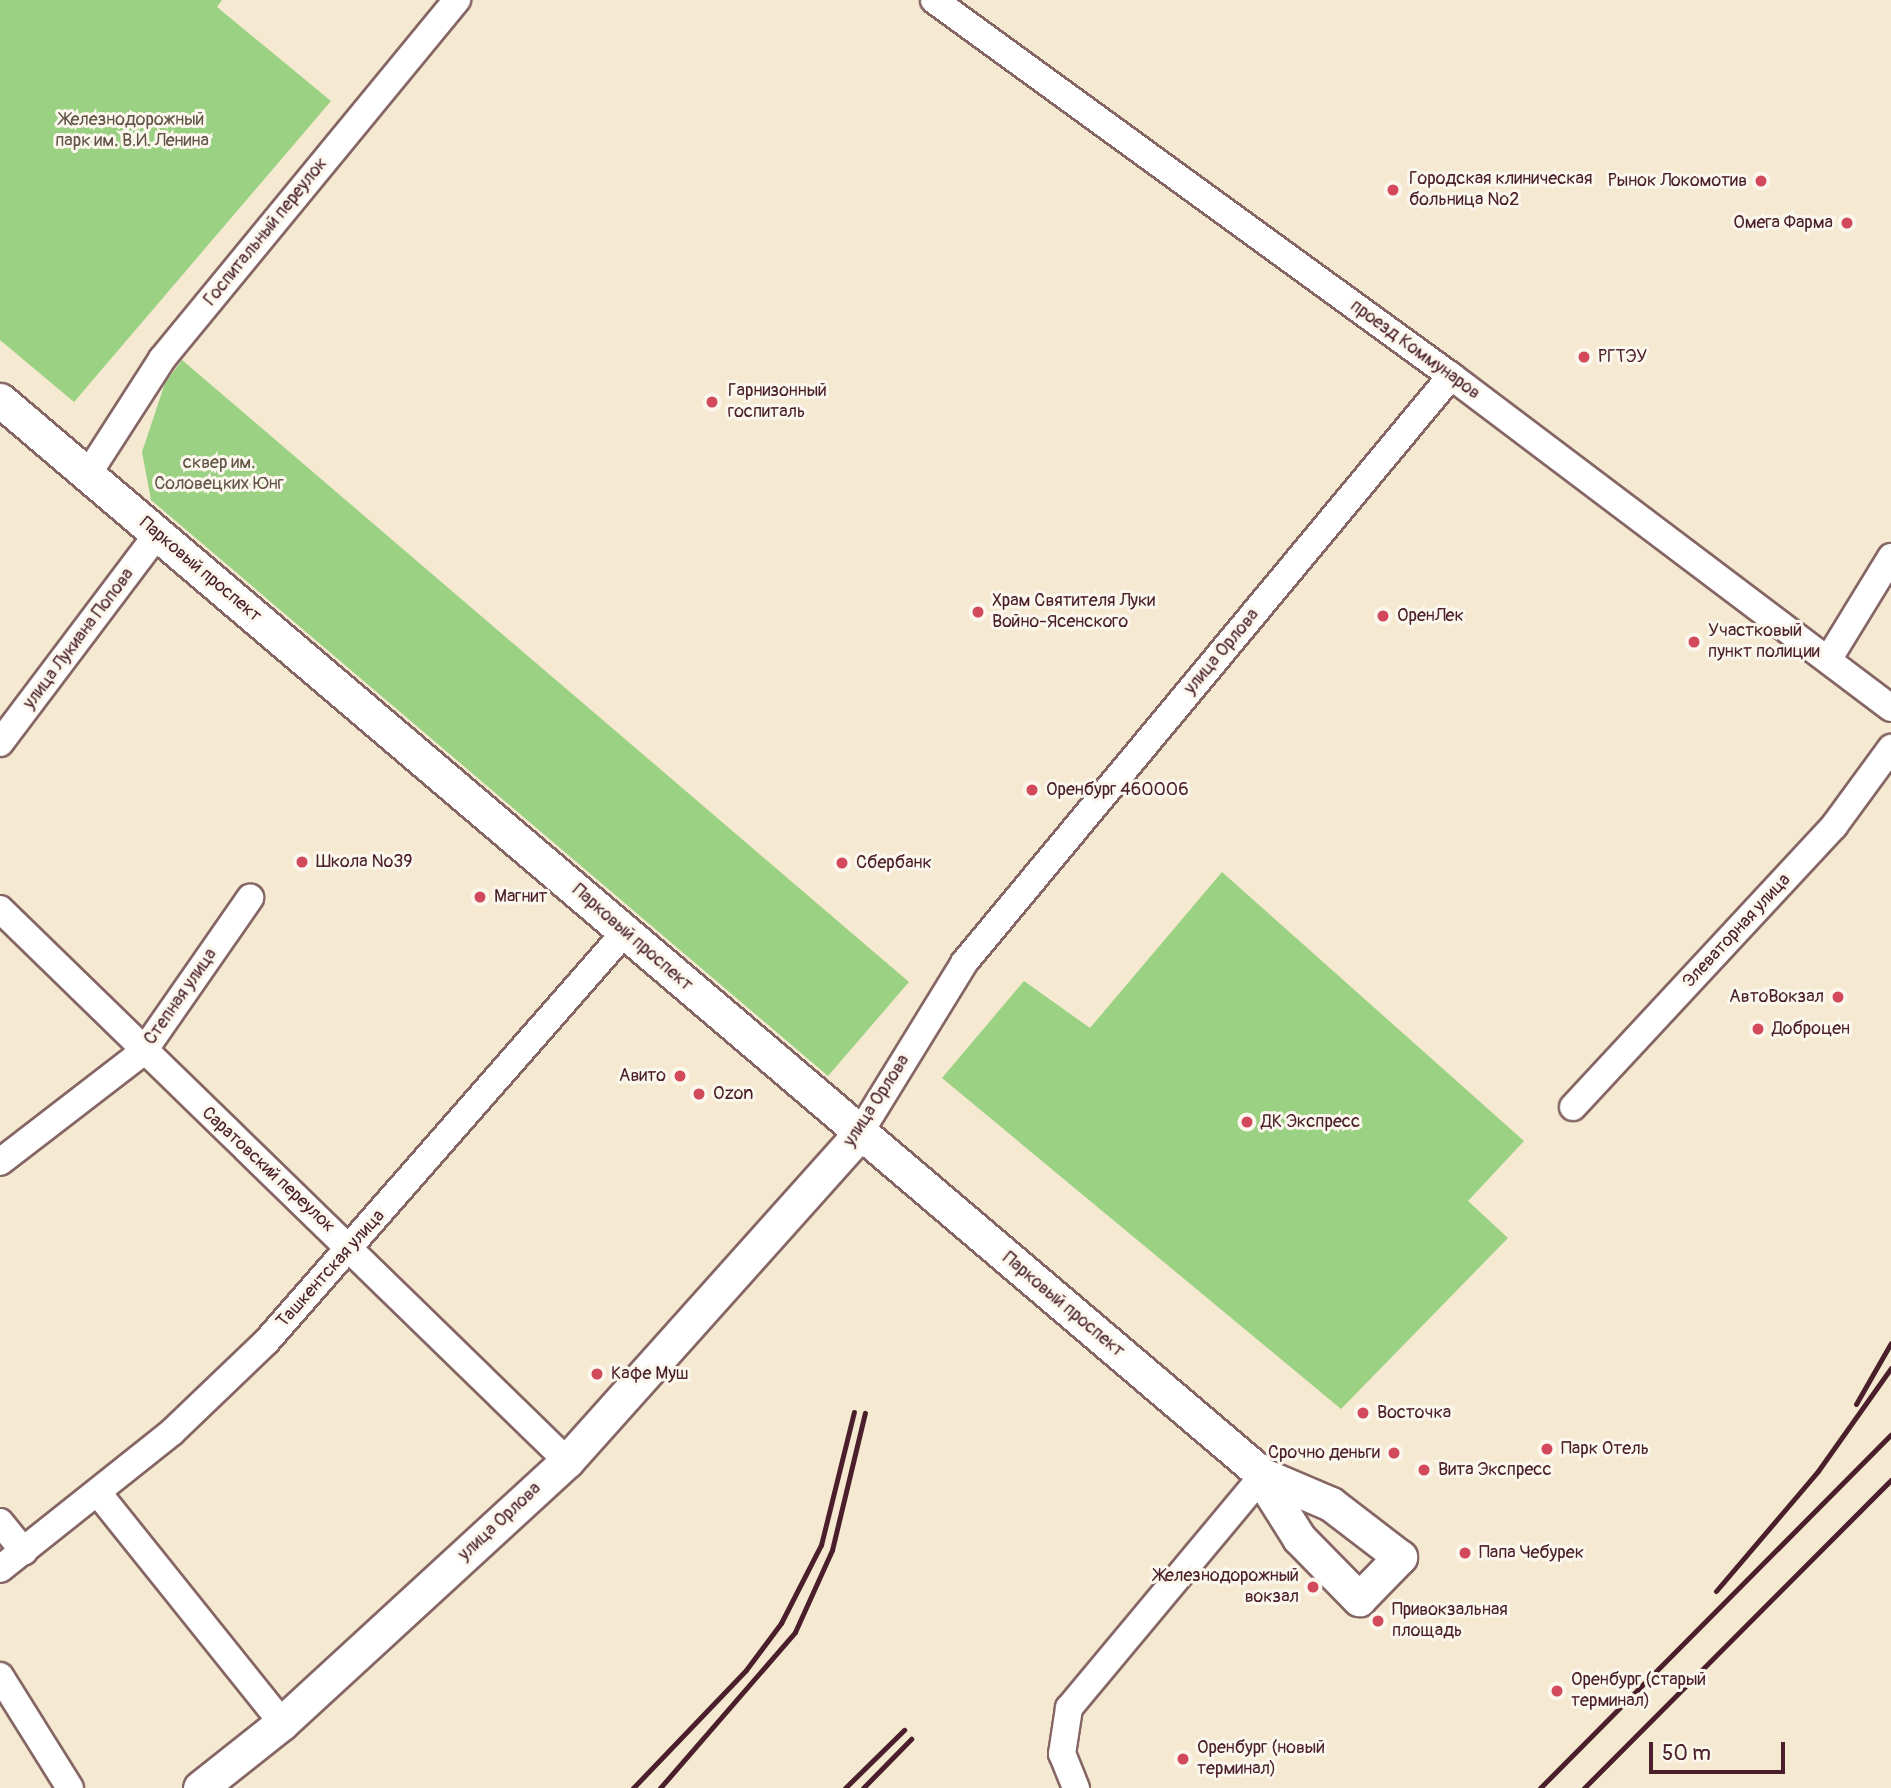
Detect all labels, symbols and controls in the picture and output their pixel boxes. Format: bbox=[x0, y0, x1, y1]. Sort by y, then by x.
park label: Железнодорожный парк им. В.И. Ленина bbox=[55, 110, 209, 152]
street label: Госпитальный переулок bbox=[200, 154, 332, 310]
place label: Городская клиническая больница №2 bbox=[1409, 169, 1592, 212]
place label: Рынок Локомотив bbox=[1608, 170, 1747, 192]
marker: Рынок Локомотив bbox=[1753, 173, 1769, 189]
marker: Городская клиническая больница №2 bbox=[1383, 180, 1403, 200]
place label: Омега Фарма bbox=[1733, 212, 1833, 234]
marker: Омега Фарма bbox=[1839, 215, 1855, 231]
street label: проезд Коммунаров bbox=[1346, 296, 1484, 404]
place label: РГТЭУ bbox=[1598, 346, 1647, 368]
marker: РГТЭУ bbox=[1576, 349, 1592, 365]
place label: Гарнизонный госпиталь bbox=[728, 381, 827, 424]
marker: Гарнизонный госпиталь bbox=[702, 392, 722, 412]
park label: сквер им. Соловецких Юнг bbox=[154, 453, 284, 496]
street label: Парковый проспект bbox=[135, 513, 265, 627]
street label: улица Лукиана Попова bbox=[19, 564, 139, 714]
place label: Храм Святителя Луки Войно-Ясенского bbox=[992, 591, 1155, 634]
marker: Храм Святителя Луки Войно-Ясенского bbox=[970, 604, 986, 620]
street label: улица Орлова bbox=[1180, 605, 1264, 699]
place label: ОренЛек bbox=[1397, 605, 1464, 627]
marker: ОренЛек bbox=[1375, 608, 1391, 624]
place label: Участковый пункт полиции bbox=[1708, 621, 1820, 664]
marker: Участковый пункт полиции bbox=[1686, 634, 1702, 650]
place label: Оренбург 460006 bbox=[1046, 779, 1189, 801]
marker: Оренбург 460006 bbox=[1024, 782, 1040, 798]
place label: Школа №39 bbox=[316, 851, 413, 873]
place label: Сбербанк bbox=[856, 852, 932, 874]
marker: Школа №39 bbox=[294, 854, 310, 870]
marker: Сбербанк bbox=[834, 855, 850, 871]
street label: Элеваторная улица bbox=[1679, 869, 1795, 993]
street label: Парковый проспект bbox=[567, 880, 697, 996]
place label: Магнит bbox=[494, 886, 547, 908]
marker: Магнит bbox=[472, 889, 488, 905]
street label: Степная улица bbox=[140, 945, 222, 1049]
place label: АвтоВокзал bbox=[1729, 986, 1824, 1008]
marker: АвтоВокзал bbox=[1830, 989, 1846, 1005]
place label: Доброцен bbox=[1772, 1018, 1850, 1040]
marker: Доброцен bbox=[1750, 1021, 1766, 1037]
street label: улица Орлова bbox=[839, 1051, 915, 1151]
place label: Авито bbox=[619, 1065, 666, 1087]
marker: Авито bbox=[672, 1068, 688, 1084]
place label: Ozon bbox=[713, 1083, 753, 1105]
marker: Ozon bbox=[691, 1086, 707, 1102]
street label: Саратовский переулок bbox=[197, 1103, 339, 1237]
place label: ДК Экспресс bbox=[1261, 1111, 1360, 1133]
marker: ДК Экспресс bbox=[1239, 1114, 1255, 1130]
street label: Ташкентская улица bbox=[272, 1206, 390, 1332]
street label: Парковый проспект bbox=[998, 1248, 1128, 1362]
place label: Кафе Муш bbox=[611, 1363, 689, 1385]
marker: Кафе Муш bbox=[589, 1366, 605, 1382]
place label: Восточка bbox=[1377, 1402, 1451, 1424]
marker: Восточка bbox=[1355, 1405, 1371, 1421]
place label: Парк Отель bbox=[1561, 1438, 1649, 1460]
marker: Парк Отель bbox=[1539, 1441, 1555, 1457]
place label: Срочно деньги bbox=[1268, 1442, 1380, 1464]
marker: Срочно деньги bbox=[1386, 1445, 1402, 1461]
place label: Вита Экспресс bbox=[1438, 1459, 1552, 1481]
marker: Вита Экспресс bbox=[1416, 1462, 1432, 1478]
street label: улица Орлова bbox=[454, 1478, 546, 1566]
place label: Папа Чебурек bbox=[1479, 1542, 1584, 1564]
marker: Папа Чебурек bbox=[1457, 1545, 1473, 1561]
place label: Железнодорожный вокзал bbox=[1154, 1566, 1299, 1608]
marker: Железнодорожный вокзал bbox=[1305, 1579, 1321, 1595]
place label: Привокзальная площадь bbox=[1392, 1600, 1508, 1642]
marker: Привокзальная площадь bbox=[1370, 1613, 1386, 1629]
place label: Оренбург (старый терминал) bbox=[1571, 1670, 1706, 1712]
marker: Оренбург (старый терминал) bbox=[1549, 1683, 1565, 1699]
scale bar bbox=[1653, 1728, 1790, 1772]
place label: Оренбург (новый терминал) bbox=[1197, 1738, 1325, 1780]
text: 50 m bbox=[1662, 1740, 1711, 1767]
marker: Оренбург (новый терминал) bbox=[1175, 1751, 1191, 1767]

